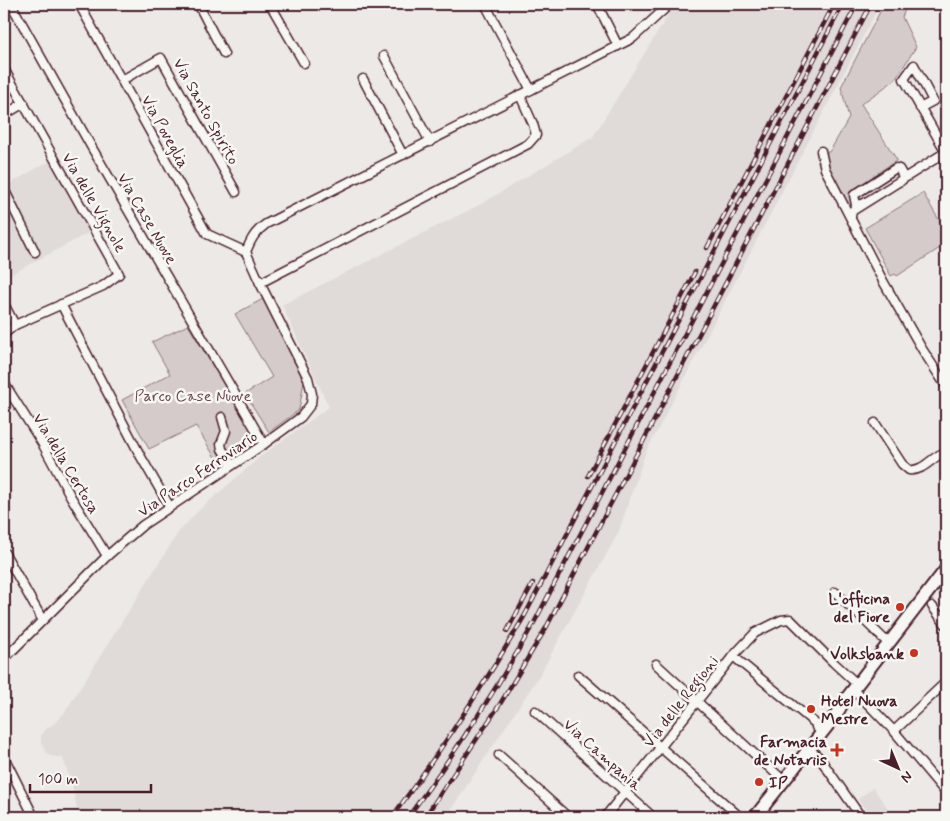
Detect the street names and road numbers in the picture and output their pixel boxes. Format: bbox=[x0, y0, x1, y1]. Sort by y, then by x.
street label: Via Santo Spirito bbox=[168, 55, 244, 169]
street label: Via Poveglia bbox=[136, 91, 193, 172]
street label: Via delle Vignole bbox=[56, 149, 131, 257]
street label: Via Case Nuove bbox=[112, 169, 181, 268]
street label: Via della Certosa bbox=[27, 409, 104, 518]
street label: Via Parco Ferroviario bbox=[134, 426, 262, 522]
street label: Via delle Regioni bbox=[639, 652, 724, 753]
street label: Via Campania bbox=[558, 714, 646, 796]

